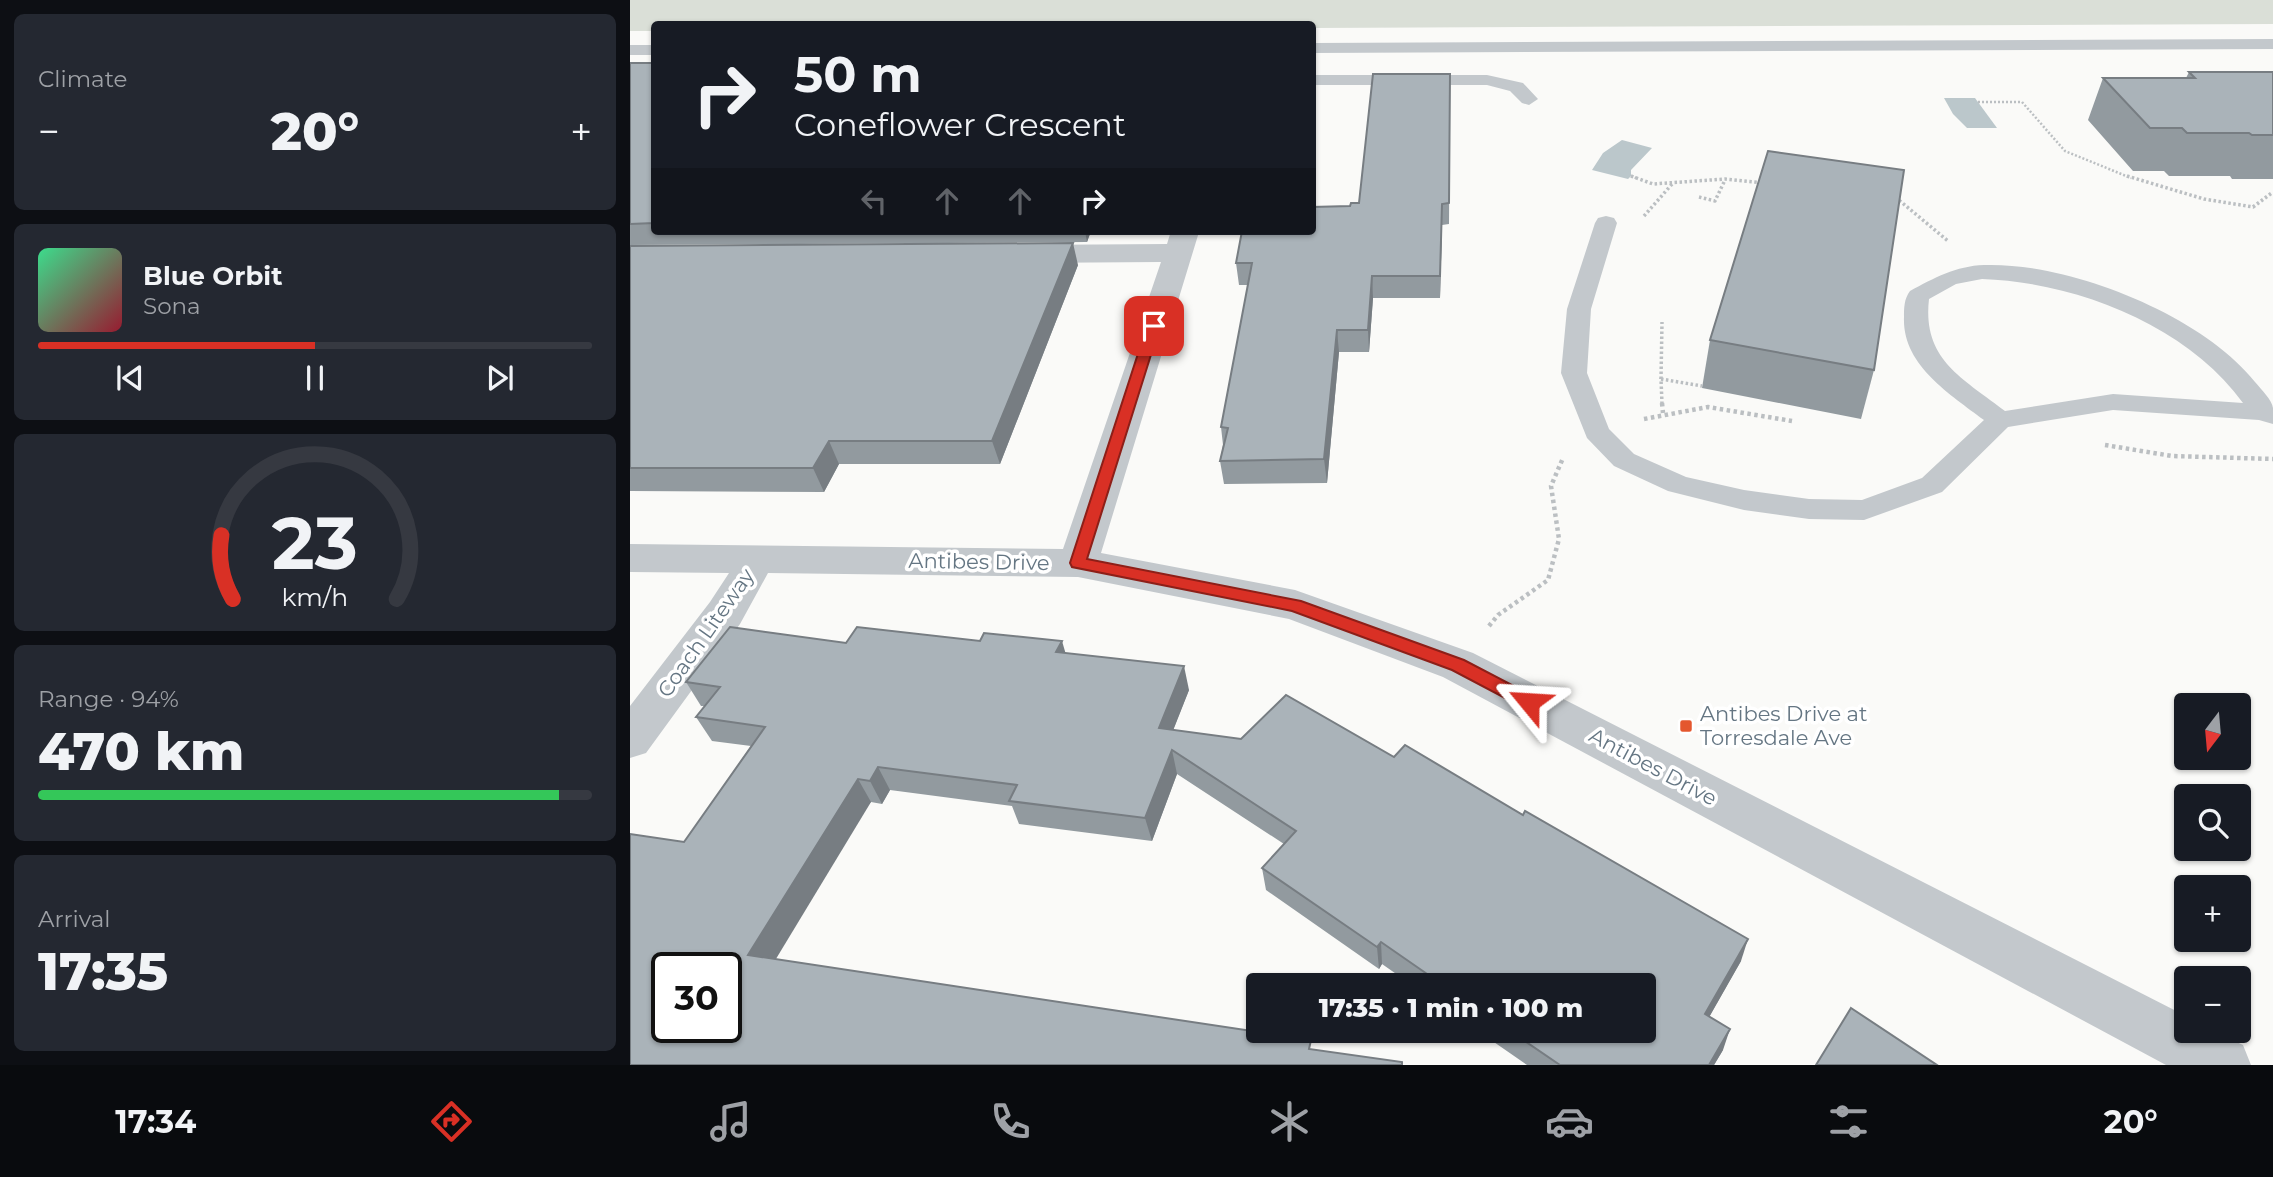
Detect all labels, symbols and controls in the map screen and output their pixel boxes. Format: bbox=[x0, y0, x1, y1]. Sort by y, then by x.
text: 50 m bbox=[794, 45, 922, 104]
icon: right bbox=[679, 49, 770, 140]
text: Climate bbox=[38, 65, 127, 93]
text: 20° bbox=[271, 100, 359, 163]
text: Coneflower Crescent bbox=[794, 105, 1126, 144]
text: − bbox=[38, 108, 60, 155]
text: + bbox=[570, 108, 592, 155]
icon: left bbox=[855, 182, 893, 220]
icon: ahead bbox=[928, 182, 966, 220]
icon: ahead bbox=[1001, 182, 1039, 220]
icon: right bbox=[1074, 182, 1112, 220]
text: Blue Orbit bbox=[143, 260, 282, 292]
text: Sona bbox=[143, 292, 201, 320]
pin bbox=[1124, 296, 1184, 356]
icon: arrive bbox=[1135, 307, 1173, 345]
icon: previous bbox=[111, 359, 149, 397]
icon: pause bbox=[296, 359, 334, 397]
icon: next bbox=[481, 359, 519, 397]
text: 23 bbox=[272, 499, 358, 587]
street label: Antibes Drive bbox=[908, 548, 1050, 575]
street label: Coach Liteway bbox=[652, 563, 760, 702]
text: km/h bbox=[282, 581, 348, 611]
position arrow bbox=[1492, 665, 1566, 739]
text: Range · 94% bbox=[38, 685, 179, 713]
north arrow bbox=[2174, 693, 2250, 770]
map controls bbox=[2174, 693, 2251, 1043]
place label: Antibes Drive at Torresdale Ave bbox=[1700, 701, 1868, 750]
marker: Antibes Drive at Torresdale Ave bbox=[1678, 718, 1694, 734]
text: 470 km bbox=[38, 720, 244, 783]
street label: Antibes Drive bbox=[1585, 722, 1721, 811]
button: search bbox=[2174, 784, 2251, 861]
button: + bbox=[2174, 875, 2251, 952]
text: Arrival bbox=[38, 905, 111, 933]
text: 17:35 bbox=[38, 940, 168, 1003]
speed limit sign: 30 bbox=[651, 952, 742, 1043]
button: − bbox=[2174, 966, 2251, 1043]
text: 17:35 · 1 min · 100 m bbox=[1319, 992, 1583, 1024]
icon: directions bbox=[427, 1097, 476, 1146]
icon: music bbox=[706, 1097, 755, 1146]
icon: phone bbox=[986, 1097, 1035, 1146]
icon: climate bbox=[1265, 1097, 1314, 1146]
icon: car bbox=[1545, 1097, 1594, 1146]
icon: filters bbox=[1824, 1097, 1873, 1146]
text: 17:34 bbox=[115, 1102, 196, 1141]
text: 20° bbox=[2104, 1102, 2158, 1141]

